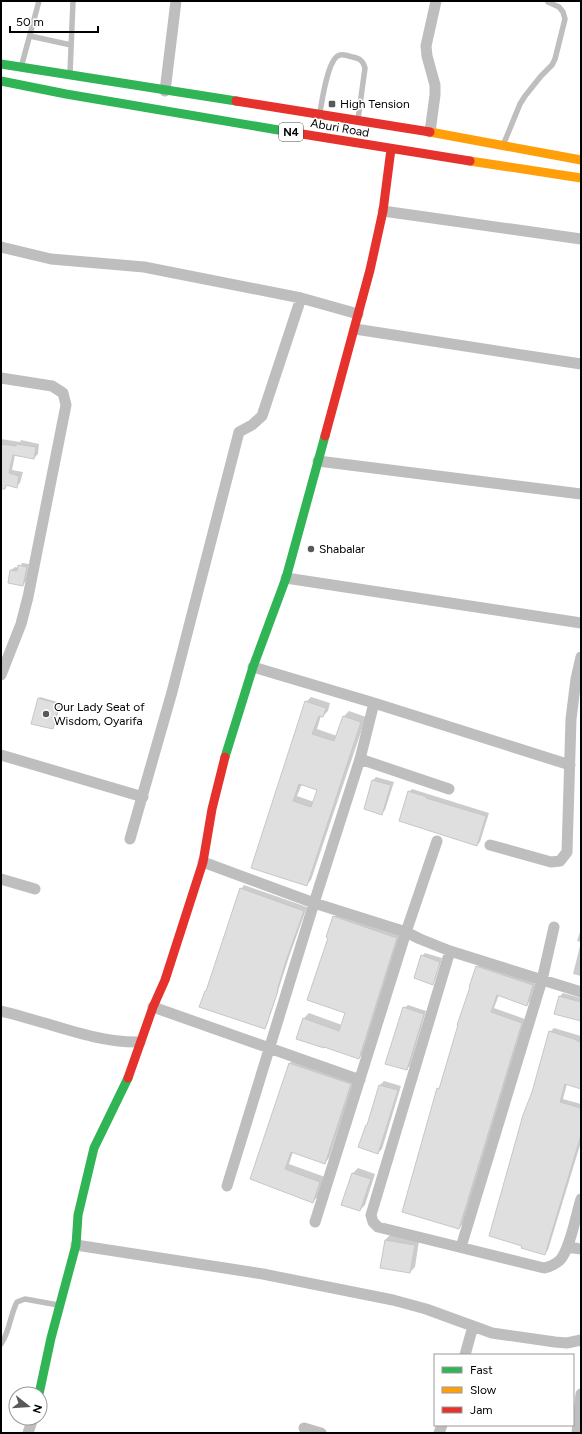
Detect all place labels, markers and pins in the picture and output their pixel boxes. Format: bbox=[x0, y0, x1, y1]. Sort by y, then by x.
place label: High Tension bbox=[340, 97, 410, 111]
marker: High Tension bbox=[327, 99, 337, 109]
place label: Shabalar bbox=[319, 542, 365, 556]
marker: Shabalar bbox=[306, 544, 316, 554]
place label: Our Lady Seat of Wisdom, Oyarifa bbox=[54, 700, 145, 728]
marker: Our Lady Seat of Wisdom, Oyarifa bbox=[41, 709, 51, 719]

